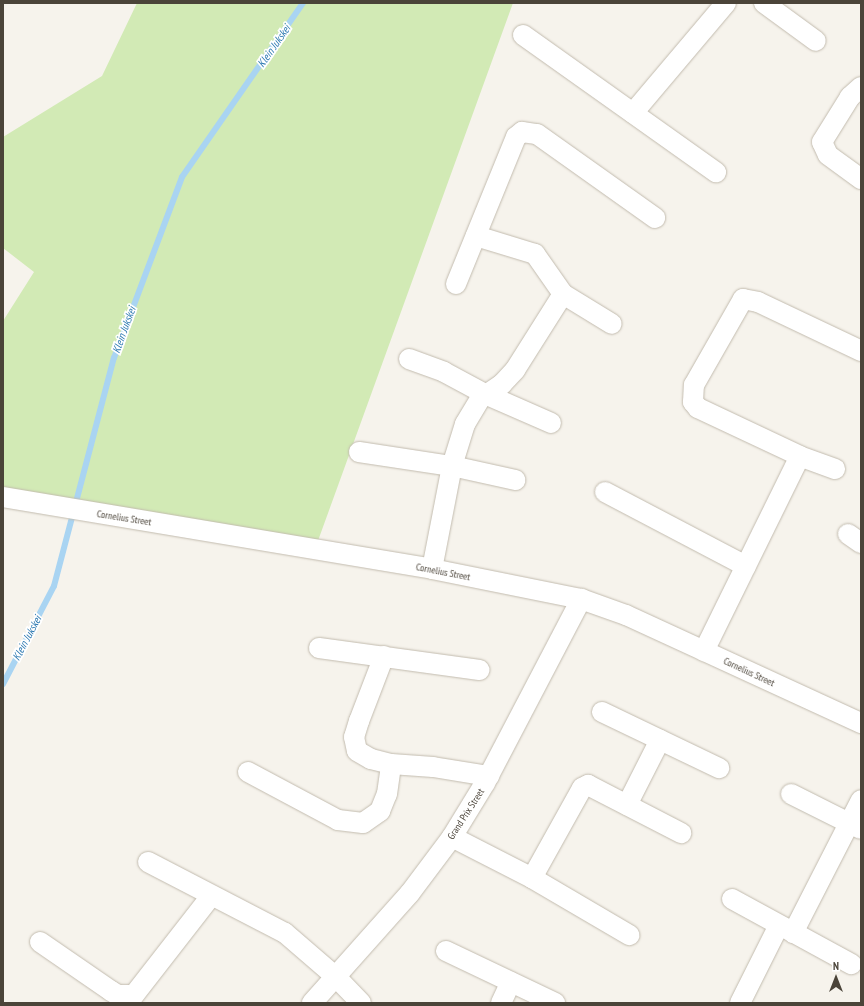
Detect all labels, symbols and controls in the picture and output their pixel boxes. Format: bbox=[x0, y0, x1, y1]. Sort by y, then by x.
water label: Klein Jukskei bbox=[255, 22, 293, 70]
water label: Klein Jukskei bbox=[109, 305, 139, 355]
street label: Cornelius Street bbox=[96, 508, 152, 528]
street label: Cornelius Street bbox=[415, 561, 471, 583]
water label: Klein Jukskei bbox=[10, 613, 44, 663]
street label: Cornelius Street bbox=[722, 655, 776, 689]
street label: Grand Prix Street bbox=[445, 786, 487, 842]
north arrow bbox=[816, 958, 856, 998]
text: N bbox=[833, 959, 839, 973]

